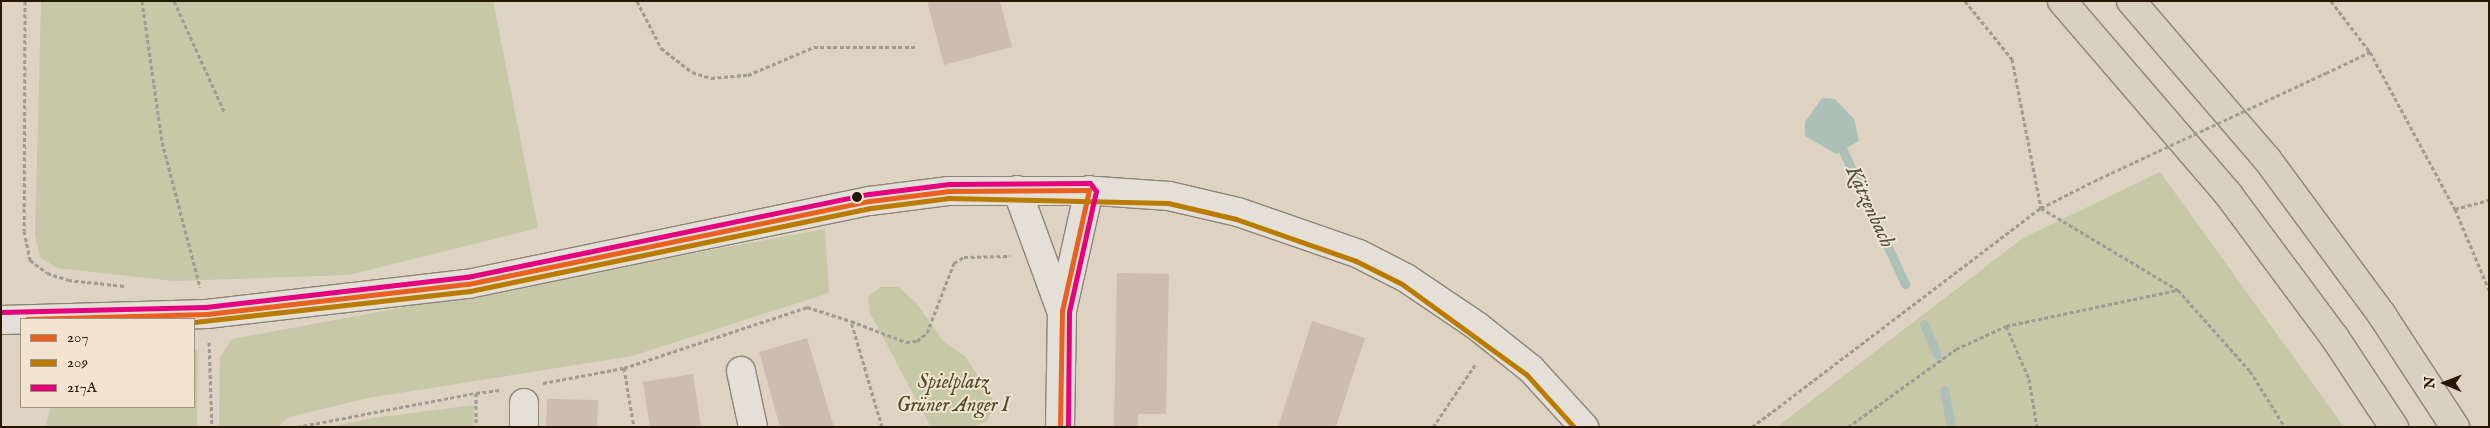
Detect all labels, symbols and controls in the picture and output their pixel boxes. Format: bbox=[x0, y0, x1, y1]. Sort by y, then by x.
water label: Kätzenbach bbox=[1839, 162, 1899, 252]
unlabelled marker bbox=[852, 192, 862, 202]
legend bbox=[20, 318, 195, 408]
text: 207 bbox=[67, 328, 88, 347]
text: 209 bbox=[67, 353, 88, 372]
north arrow bbox=[2420, 358, 2470, 408]
park label: Spielplatz Grüner Anger I bbox=[896, 371, 1010, 418]
text: N bbox=[2421, 377, 2439, 389]
text: 217A bbox=[67, 378, 97, 397]

